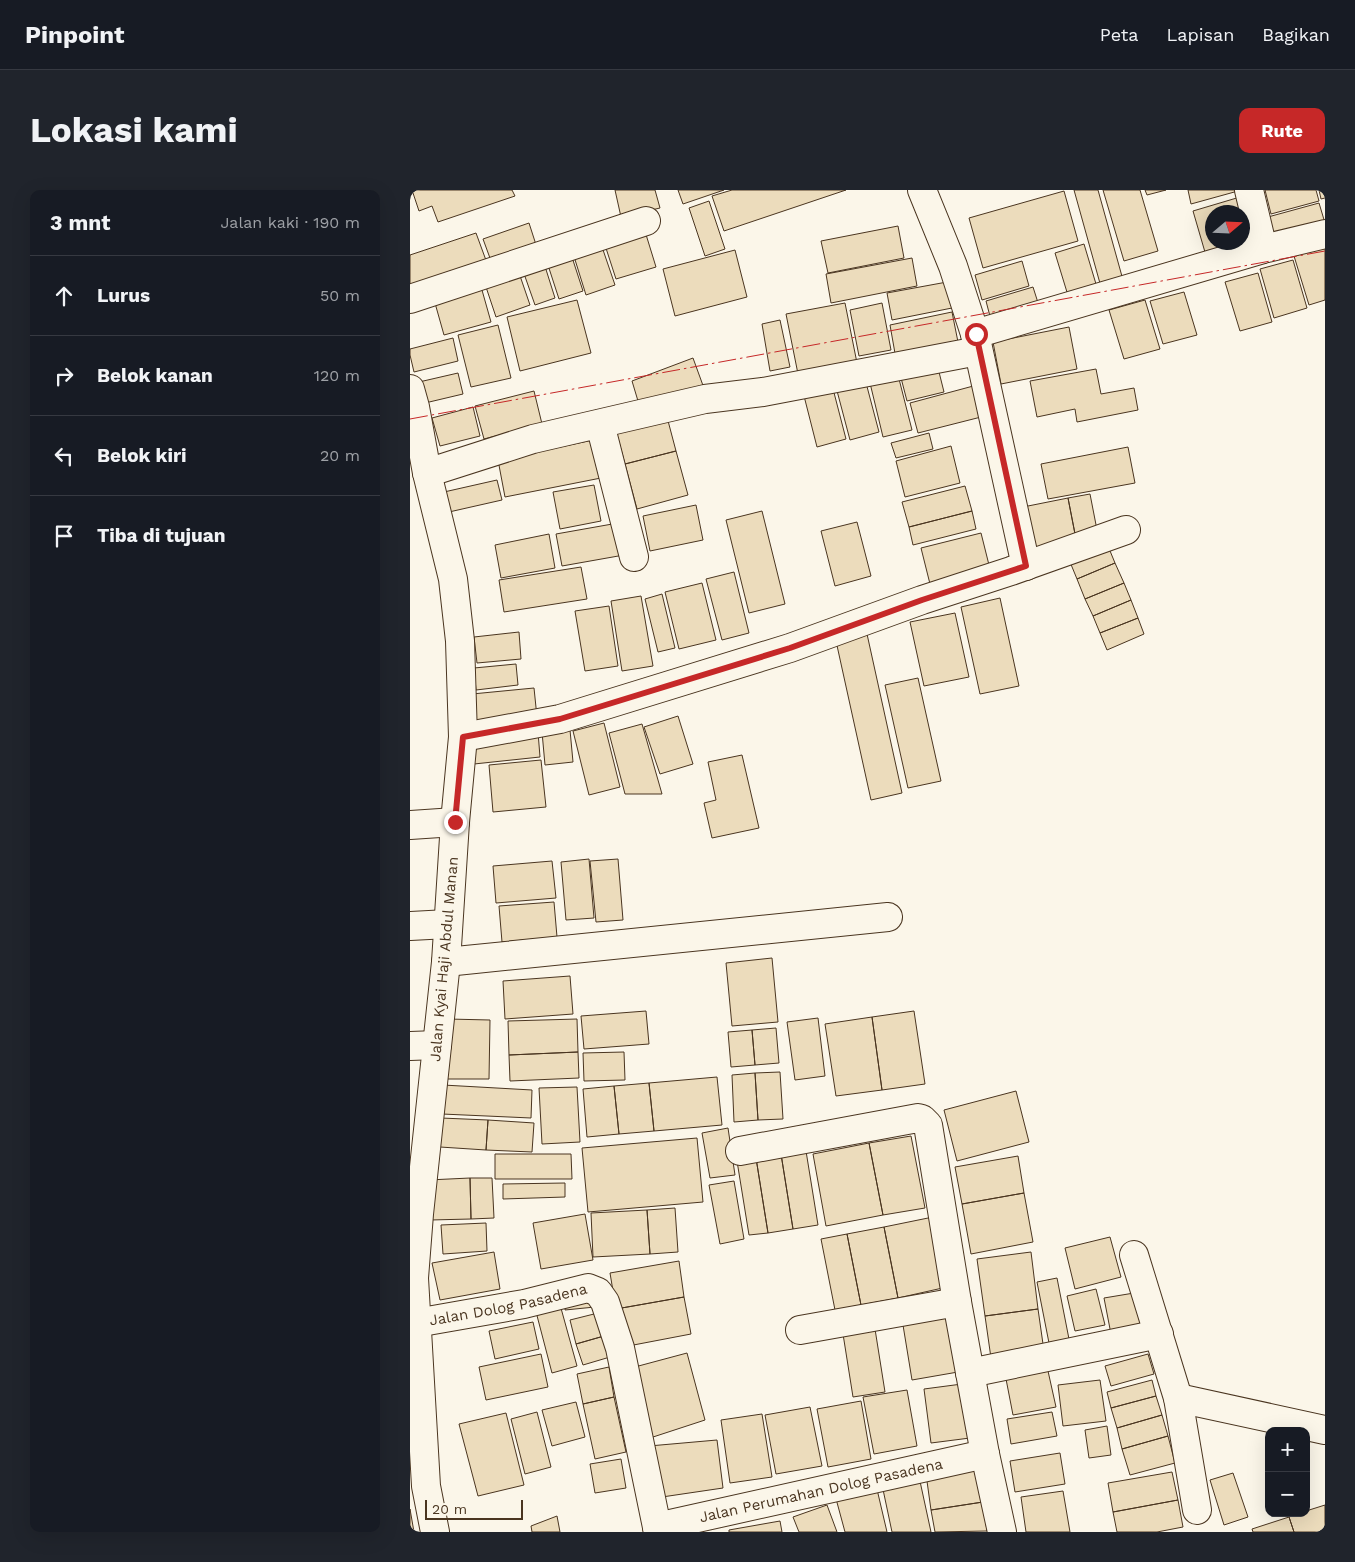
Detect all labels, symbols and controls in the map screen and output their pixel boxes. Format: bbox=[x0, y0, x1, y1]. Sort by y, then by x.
text: Pinpoint bbox=[25, 21, 125, 49]
text: Peta bbox=[1100, 24, 1138, 45]
text: Lapisan bbox=[1166, 24, 1234, 45]
text: Bagikan bbox=[1262, 24, 1330, 45]
button: Rute bbox=[1239, 108, 1325, 153]
text: Lokasi kami bbox=[30, 109, 238, 151]
north arrow bbox=[1205, 205, 1250, 250]
text: 3 mnt bbox=[50, 210, 110, 235]
text: Jalan kaki · 190 m bbox=[221, 213, 360, 232]
icon: ahead bbox=[50, 282, 78, 310]
text: Lurus bbox=[97, 284, 150, 307]
text: 50 m bbox=[320, 286, 360, 305]
route start bbox=[965, 323, 988, 346]
icon: right bbox=[50, 362, 78, 390]
text: Belok kanan bbox=[97, 364, 213, 387]
text: 120 m bbox=[314, 366, 360, 385]
icon: left bbox=[50, 442, 78, 470]
text: Belok kiri bbox=[97, 444, 187, 467]
text: 20 m bbox=[320, 446, 360, 465]
icon: arrive bbox=[50, 522, 78, 550]
text: Tiba di tujuan bbox=[97, 524, 226, 547]
route end bbox=[444, 811, 467, 834]
street label: Jalan Kyai Haji Abdul Manan bbox=[426, 856, 462, 1062]
street label: Jalan Dolog Pasadena bbox=[428, 1279, 589, 1330]
map controls bbox=[1265, 1427, 1310, 1517]
button: + bbox=[1265, 1427, 1310, 1472]
street label: Jalan Perumahan Dolog Pasadena bbox=[698, 1455, 945, 1526]
button: − bbox=[1265, 1472, 1310, 1517]
scale bar bbox=[425, 1497, 522, 1520]
text: 20 m bbox=[432, 1501, 467, 1517]

